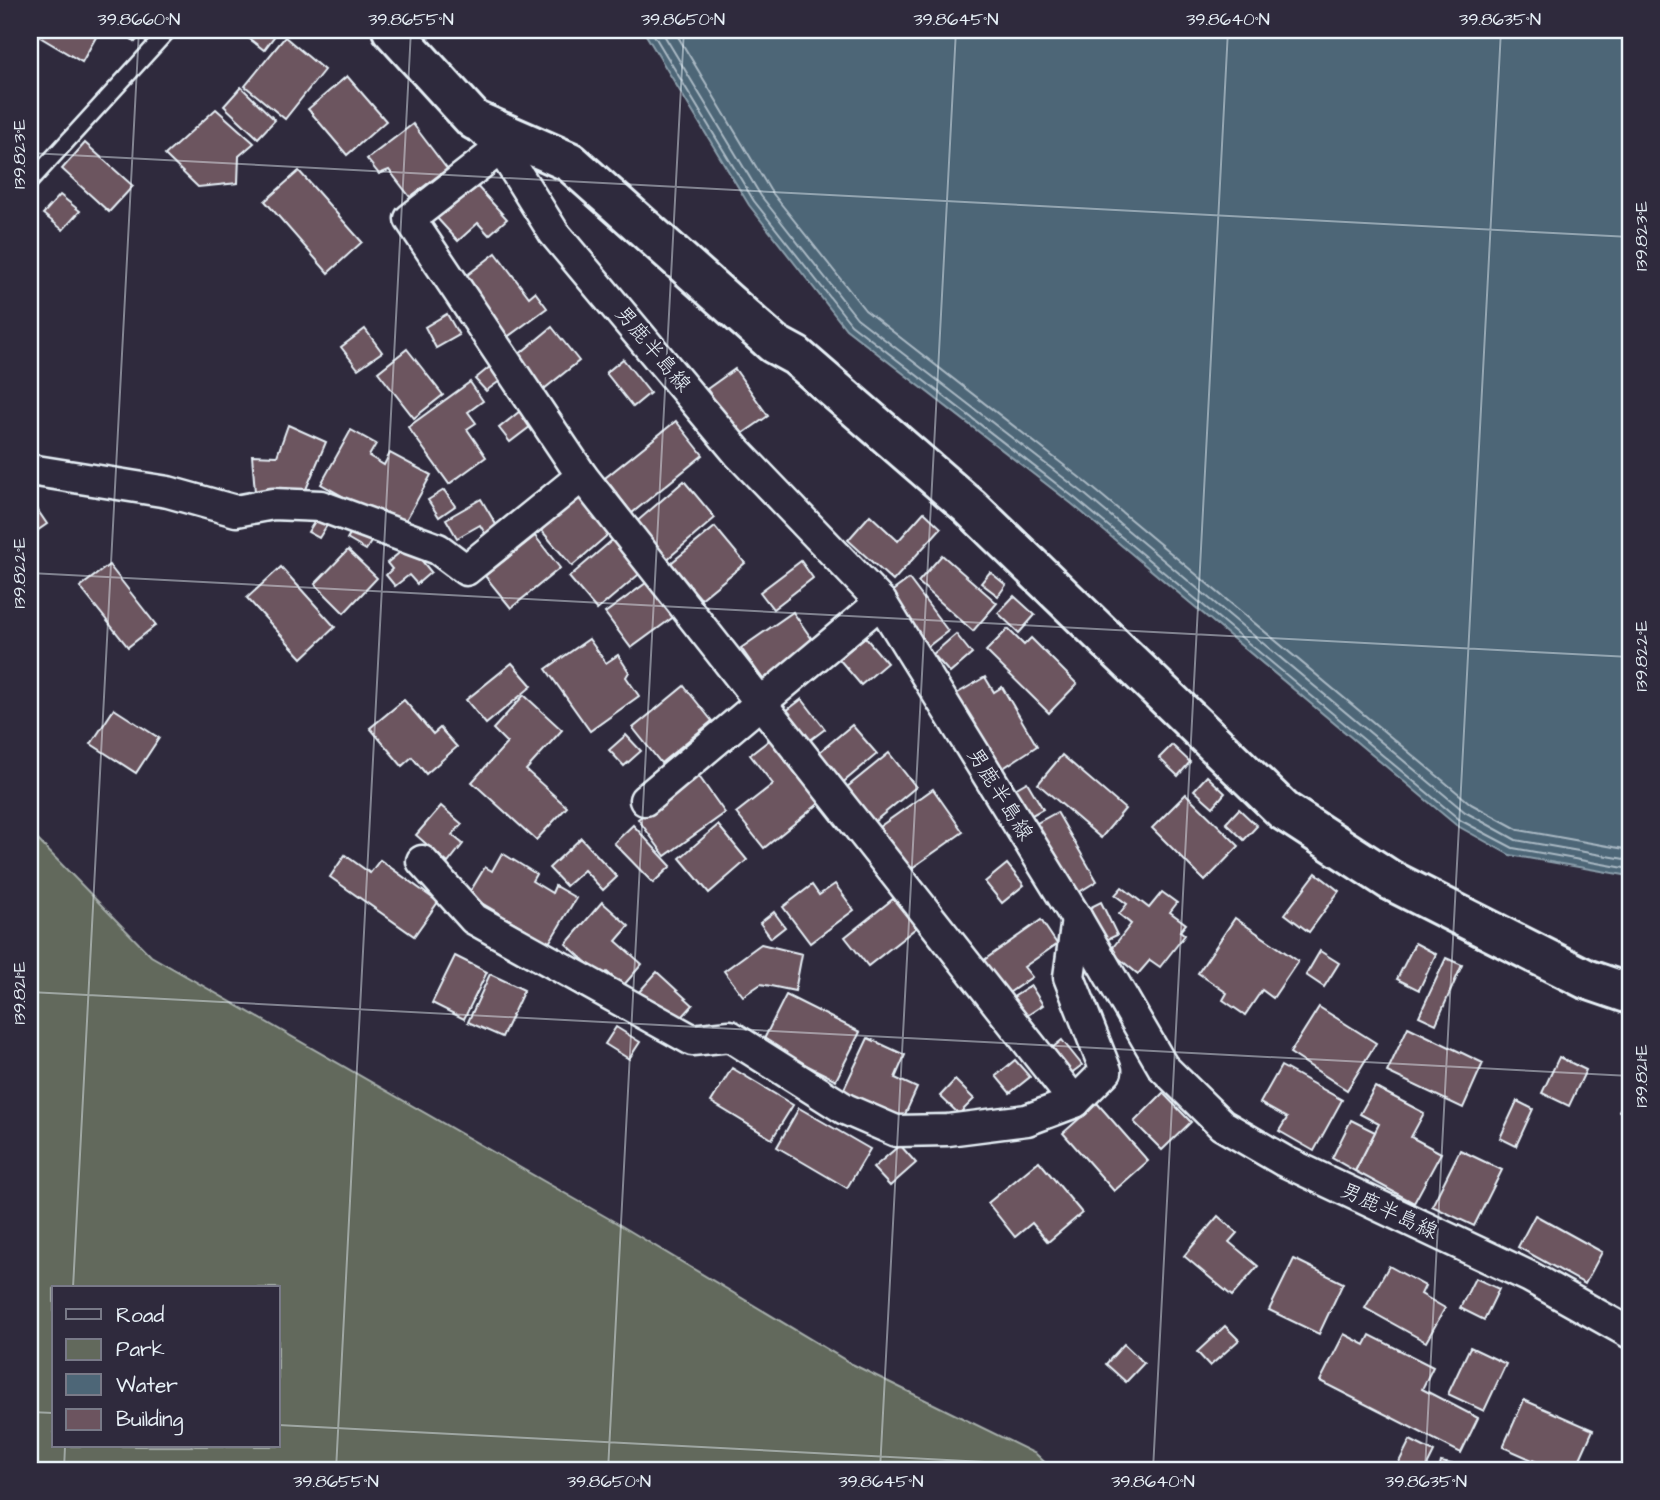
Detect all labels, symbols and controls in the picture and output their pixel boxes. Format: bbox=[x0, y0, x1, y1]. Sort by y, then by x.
text: 39.8660°N bbox=[98, 7, 180, 32]
text: 39.8655°N bbox=[368, 7, 454, 32]
text: 39.8650°N bbox=[641, 7, 725, 32]
text: 39.8645°N bbox=[913, 7, 999, 32]
text: 39.8640°N bbox=[1186, 7, 1270, 32]
text: 39.8635°N bbox=[1459, 7, 1541, 32]
text: 139.823°E bbox=[7, 119, 32, 189]
text: 139.823°E bbox=[1629, 201, 1654, 271]
street label: 男鹿半島線 bbox=[608, 299, 698, 399]
text: 139.822°E bbox=[7, 537, 32, 609]
text: 139.822°E bbox=[1629, 620, 1654, 692]
street label: 男鹿半島線 bbox=[960, 742, 1040, 846]
text: 139.821°E bbox=[7, 961, 32, 1025]
text: 139.821°E bbox=[1629, 1044, 1654, 1108]
street label: 男鹿半島線 bbox=[1335, 1176, 1443, 1246]
legend bbox=[52, 1286, 280, 1448]
text: Road bbox=[116, 1301, 164, 1330]
text: Park bbox=[116, 1335, 165, 1364]
text: Water bbox=[116, 1371, 178, 1400]
text: Building bbox=[116, 1405, 184, 1436]
text: 39.8655°N bbox=[293, 1469, 379, 1494]
text: 39.8650°N bbox=[567, 1469, 651, 1494]
text: 39.8645°N bbox=[838, 1469, 924, 1494]
text: 39.8640°N bbox=[1111, 1469, 1195, 1494]
text: 39.8635°N bbox=[1385, 1469, 1467, 1494]

